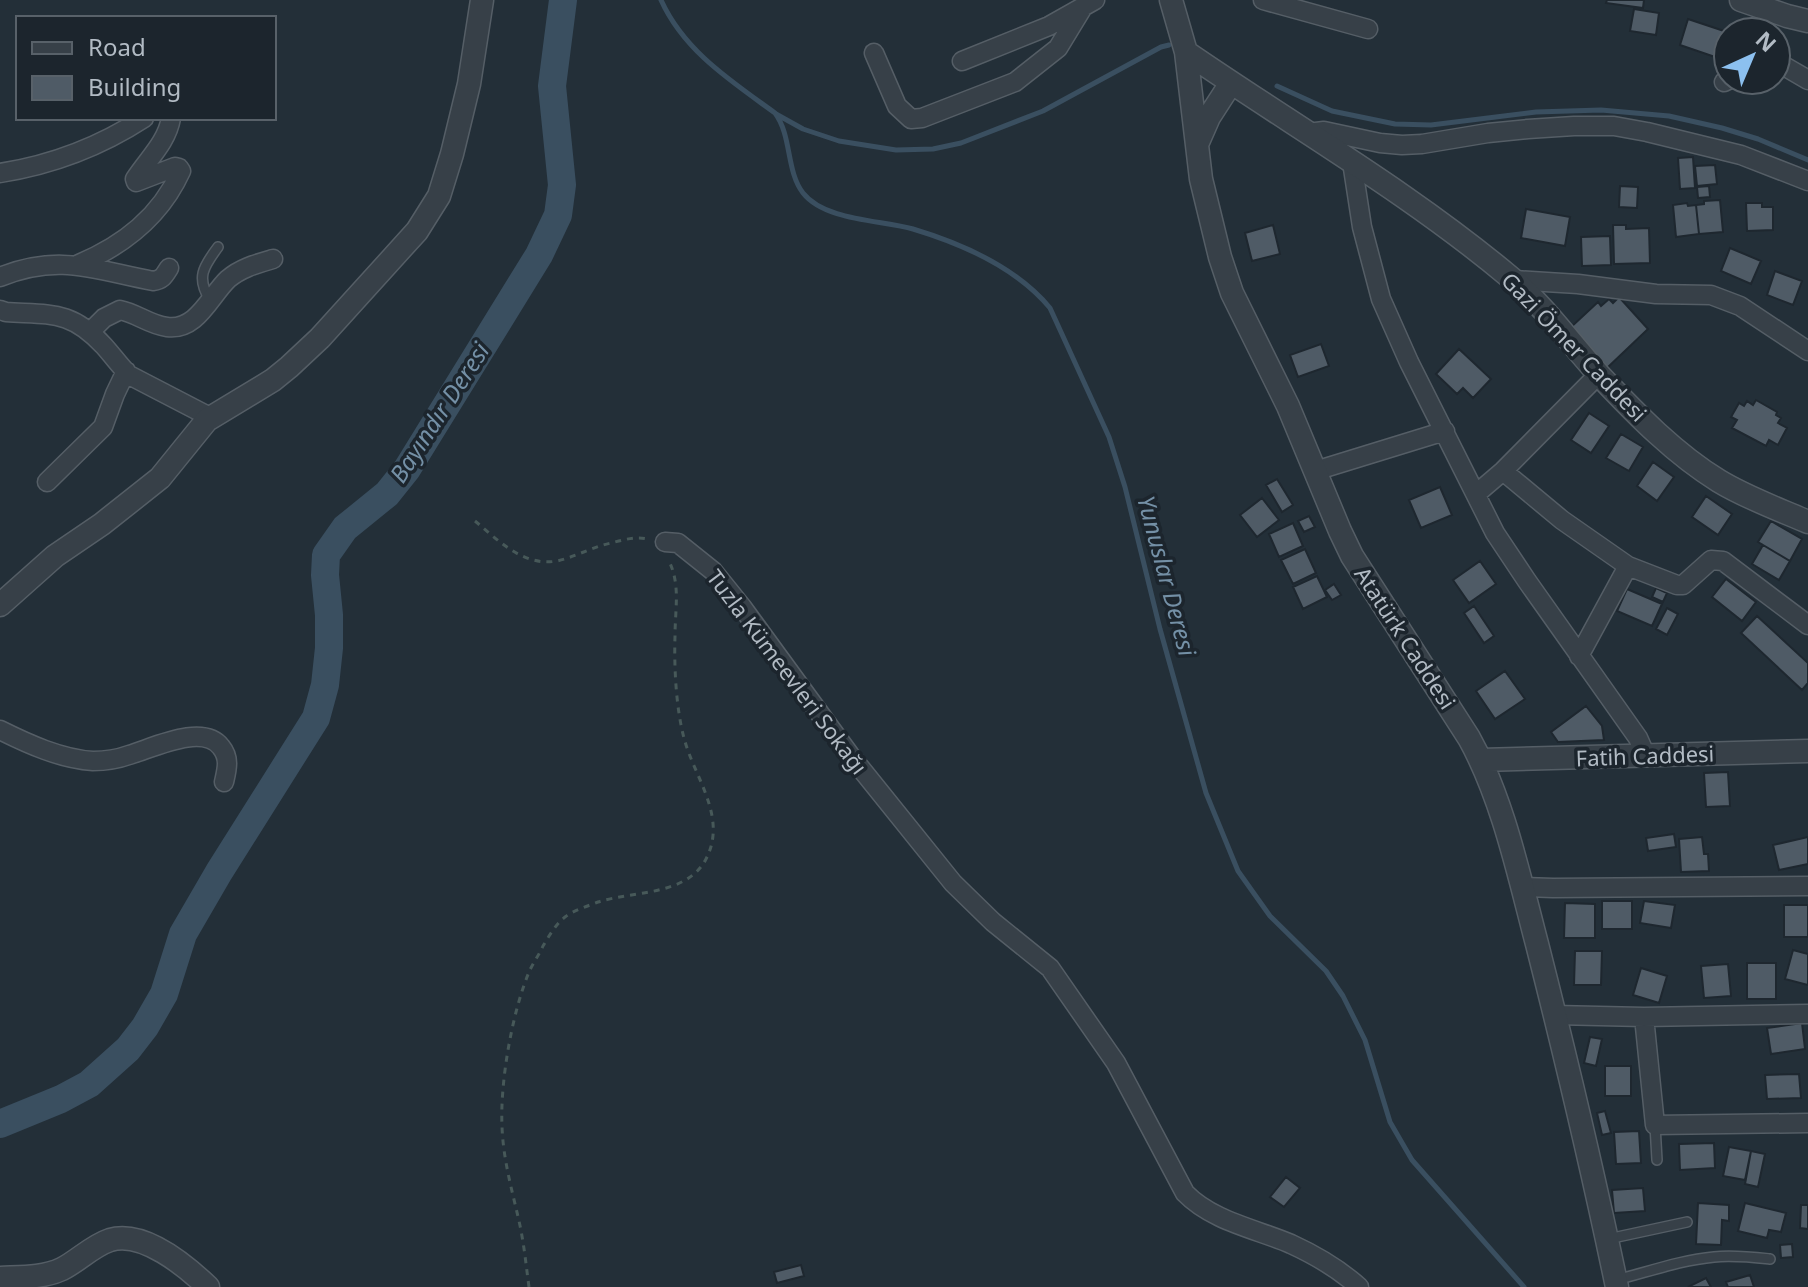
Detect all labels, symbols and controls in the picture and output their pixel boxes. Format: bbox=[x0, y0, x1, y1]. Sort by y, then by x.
legend bbox=[16, 16, 276, 120]
north arrow bbox=[1712, 16, 1792, 96]
text: N bbox=[1750, 24, 1783, 58]
text: Road bbox=[88, 30, 146, 63]
text: Building bbox=[88, 70, 181, 103]
street label: Gazi Ömer Caddesi bbox=[1496, 265, 1654, 428]
water label: Bayındır Deresi bbox=[381, 335, 497, 489]
water label: Yunuslar Deresi bbox=[1130, 492, 1205, 660]
street label: Atatürk Caddesi bbox=[1348, 560, 1463, 715]
street label: Tuzla Kümeevleri Sokağı bbox=[701, 563, 875, 780]
street label: Fatih Caddesi bbox=[1575, 738, 1715, 772]

